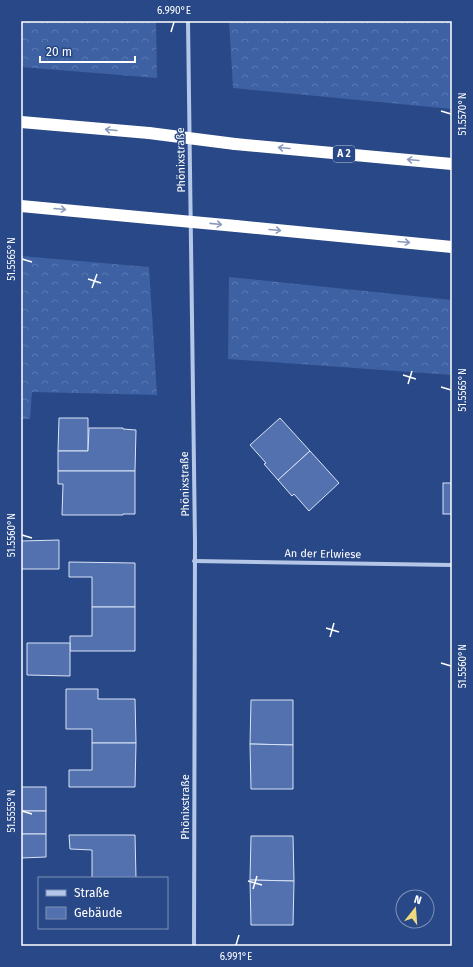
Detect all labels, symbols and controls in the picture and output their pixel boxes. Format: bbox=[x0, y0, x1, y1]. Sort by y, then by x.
text: 6.990°E bbox=[157, 5, 191, 17]
scale bar bbox=[40, 38, 135, 64]
text: 20 m bbox=[46, 45, 72, 59]
text: 51.5570°N bbox=[457, 92, 469, 136]
one-way arrow bbox=[104, 126, 117, 133]
street label: Phönixstraße bbox=[174, 127, 188, 193]
one-way arrow bbox=[278, 145, 291, 152]
road number: A 2 bbox=[333, 146, 355, 162]
one-way arrow bbox=[407, 157, 420, 164]
one-way arrow bbox=[53, 206, 66, 213]
one-way arrow bbox=[209, 221, 222, 228]
one-way arrow bbox=[268, 226, 281, 234]
text: 51.5565°N bbox=[6, 237, 18, 281]
one-way arrow bbox=[397, 239, 410, 246]
text: 51.5565°N bbox=[457, 368, 469, 412]
street label: Phönixstraße bbox=[178, 451, 192, 517]
text: 51.5560°N bbox=[6, 513, 18, 557]
street label: An der Erlwiese bbox=[285, 547, 361, 561]
text: 51.5560°N bbox=[457, 644, 469, 688]
street label: Phönixstraße bbox=[179, 774, 192, 840]
text: 51.5555°N bbox=[6, 789, 18, 833]
legend bbox=[38, 877, 168, 929]
text: Straße bbox=[74, 886, 109, 900]
north arrow bbox=[395, 889, 435, 929]
text: N bbox=[412, 893, 423, 907]
text: Gebäude bbox=[74, 906, 122, 920]
text: 6.991°E bbox=[220, 951, 252, 963]

